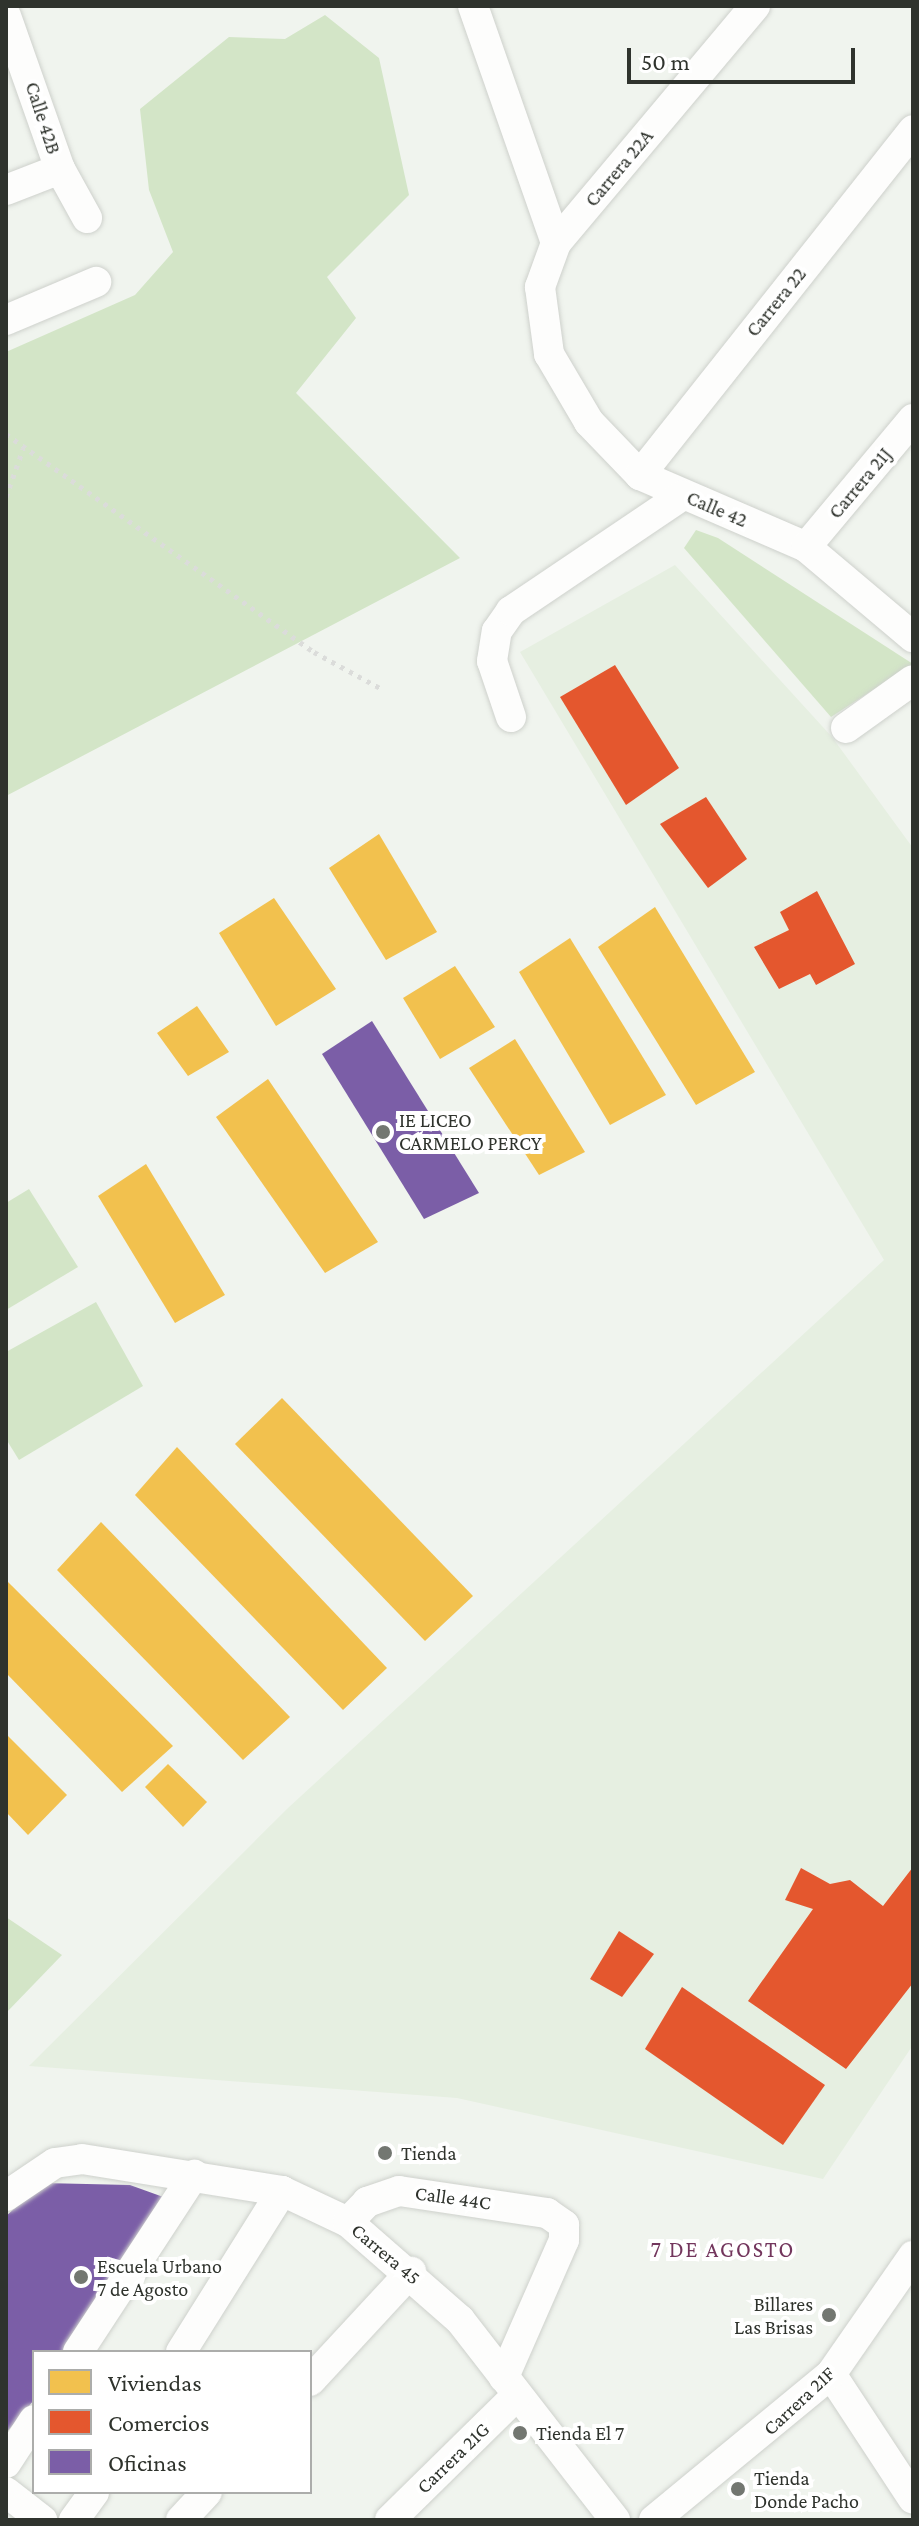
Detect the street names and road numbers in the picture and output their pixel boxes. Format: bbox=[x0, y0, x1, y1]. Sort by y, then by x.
street label: Calle 42B bbox=[20, 79, 66, 157]
street label: Carrera 22A bbox=[580, 124, 658, 212]
street label: Carrera 22 bbox=[741, 262, 811, 342]
street label: Carrera 21J bbox=[823, 443, 897, 523]
street label: Calle 42 bbox=[683, 486, 751, 532]
street label: Calle 44C bbox=[414, 2181, 492, 2215]
street label: Carrera 45 bbox=[347, 2218, 425, 2290]
street label: Carrera 21F bbox=[758, 2362, 840, 2440]
street label: Carrera 21G bbox=[412, 2417, 494, 2499]

